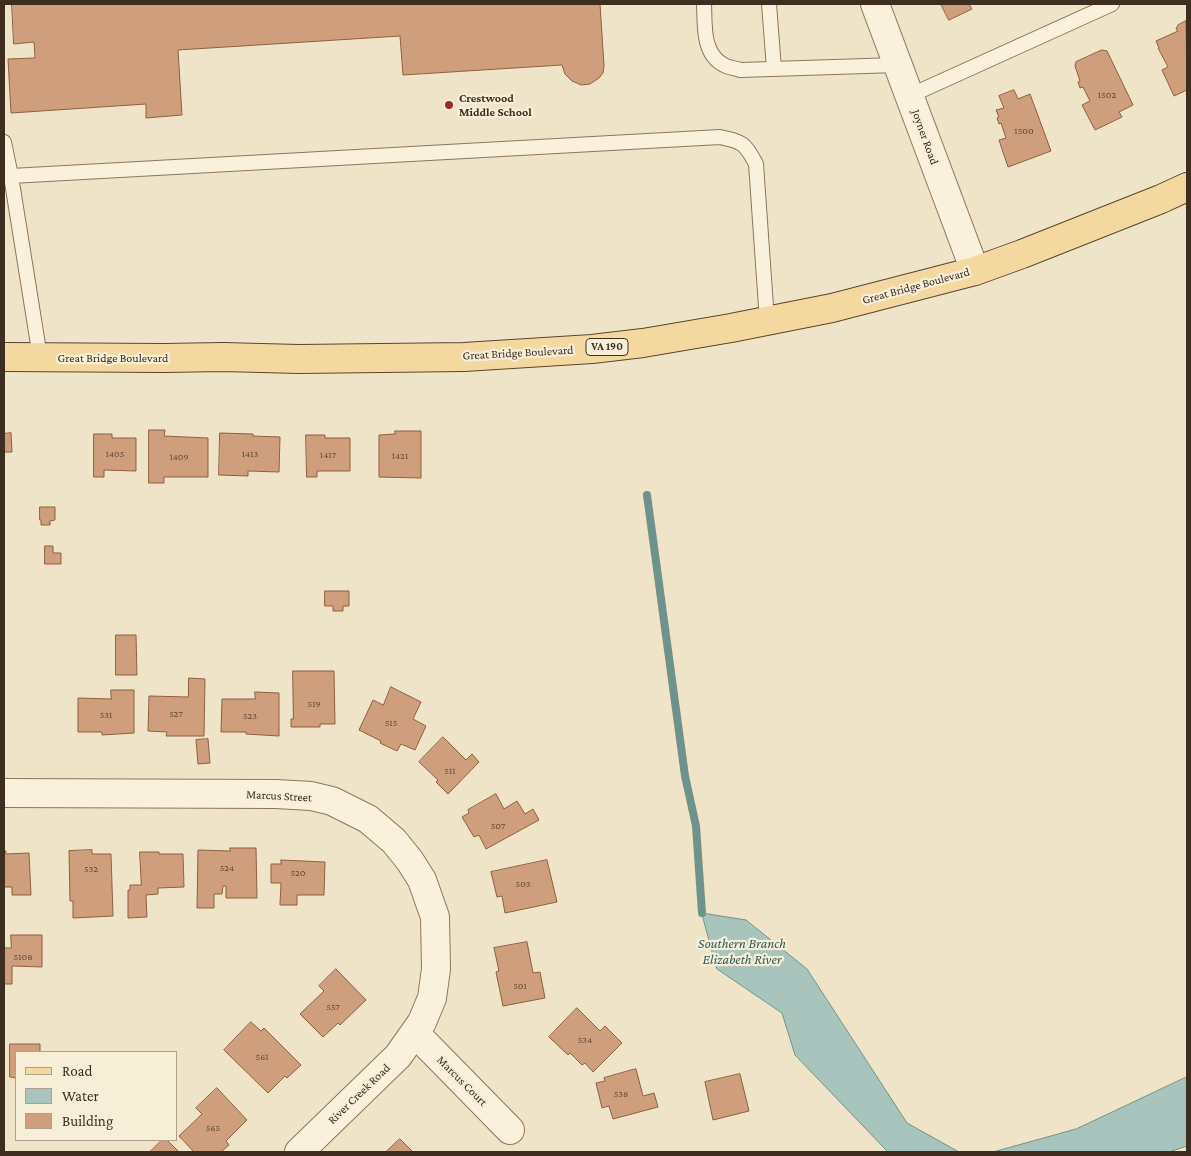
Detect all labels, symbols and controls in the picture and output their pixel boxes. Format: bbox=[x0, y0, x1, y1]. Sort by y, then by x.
house number: 1502 bbox=[1098, 89, 1116, 101]
place label: Crestwood Middle School bbox=[459, 91, 532, 119]
marker: Crestwood Middle School bbox=[443, 99, 455, 111]
street label: Joyner Road bbox=[908, 107, 942, 167]
house number: 1500 bbox=[1014, 125, 1034, 137]
street label: Great Bridge Boulevard bbox=[861, 265, 971, 307]
road number: VA 190 bbox=[586, 338, 628, 356]
street label: Great Bridge Boulevard bbox=[462, 343, 574, 363]
street label: Great Bridge Boulevard bbox=[58, 351, 168, 365]
house number: 1405 bbox=[106, 448, 124, 460]
house number: 1413 bbox=[242, 448, 258, 460]
house number: 1417 bbox=[320, 449, 336, 461]
house number: 1421 bbox=[392, 450, 408, 462]
house number: 1409 bbox=[169, 451, 189, 463]
house number: 519 bbox=[307, 698, 321, 710]
house number: 527 bbox=[169, 708, 183, 720]
house number: 531 bbox=[100, 709, 112, 721]
house number: 523 bbox=[243, 710, 257, 722]
house number: 515 bbox=[385, 717, 397, 729]
house number: 511 bbox=[444, 765, 456, 777]
street label: Marcus Street bbox=[246, 787, 312, 805]
house number: 507 bbox=[491, 820, 505, 832]
house number: 524 bbox=[220, 862, 234, 874]
house number: 532 bbox=[84, 863, 98, 875]
house number: 520 bbox=[291, 867, 305, 879]
house number: 503 bbox=[515, 878, 531, 890]
water label: Southern Branch Elizabeth River bbox=[698, 936, 786, 969]
house number: 5108 bbox=[13, 951, 33, 963]
house number: 501 bbox=[513, 980, 527, 992]
house number: 557 bbox=[326, 1001, 340, 1013]
house number: 534 bbox=[578, 1034, 592, 1046]
legend bbox=[15, 1051, 178, 1141]
house number: 561 bbox=[255, 1051, 269, 1063]
street label: Marcus Court bbox=[434, 1053, 490, 1109]
street label: River Creek Road bbox=[325, 1061, 393, 1127]
text: Road bbox=[62, 1063, 92, 1079]
text: Water bbox=[62, 1088, 99, 1104]
house number: 538 bbox=[614, 1088, 628, 1100]
text: Building bbox=[62, 1113, 113, 1129]
house number: 565 bbox=[206, 1122, 220, 1134]

